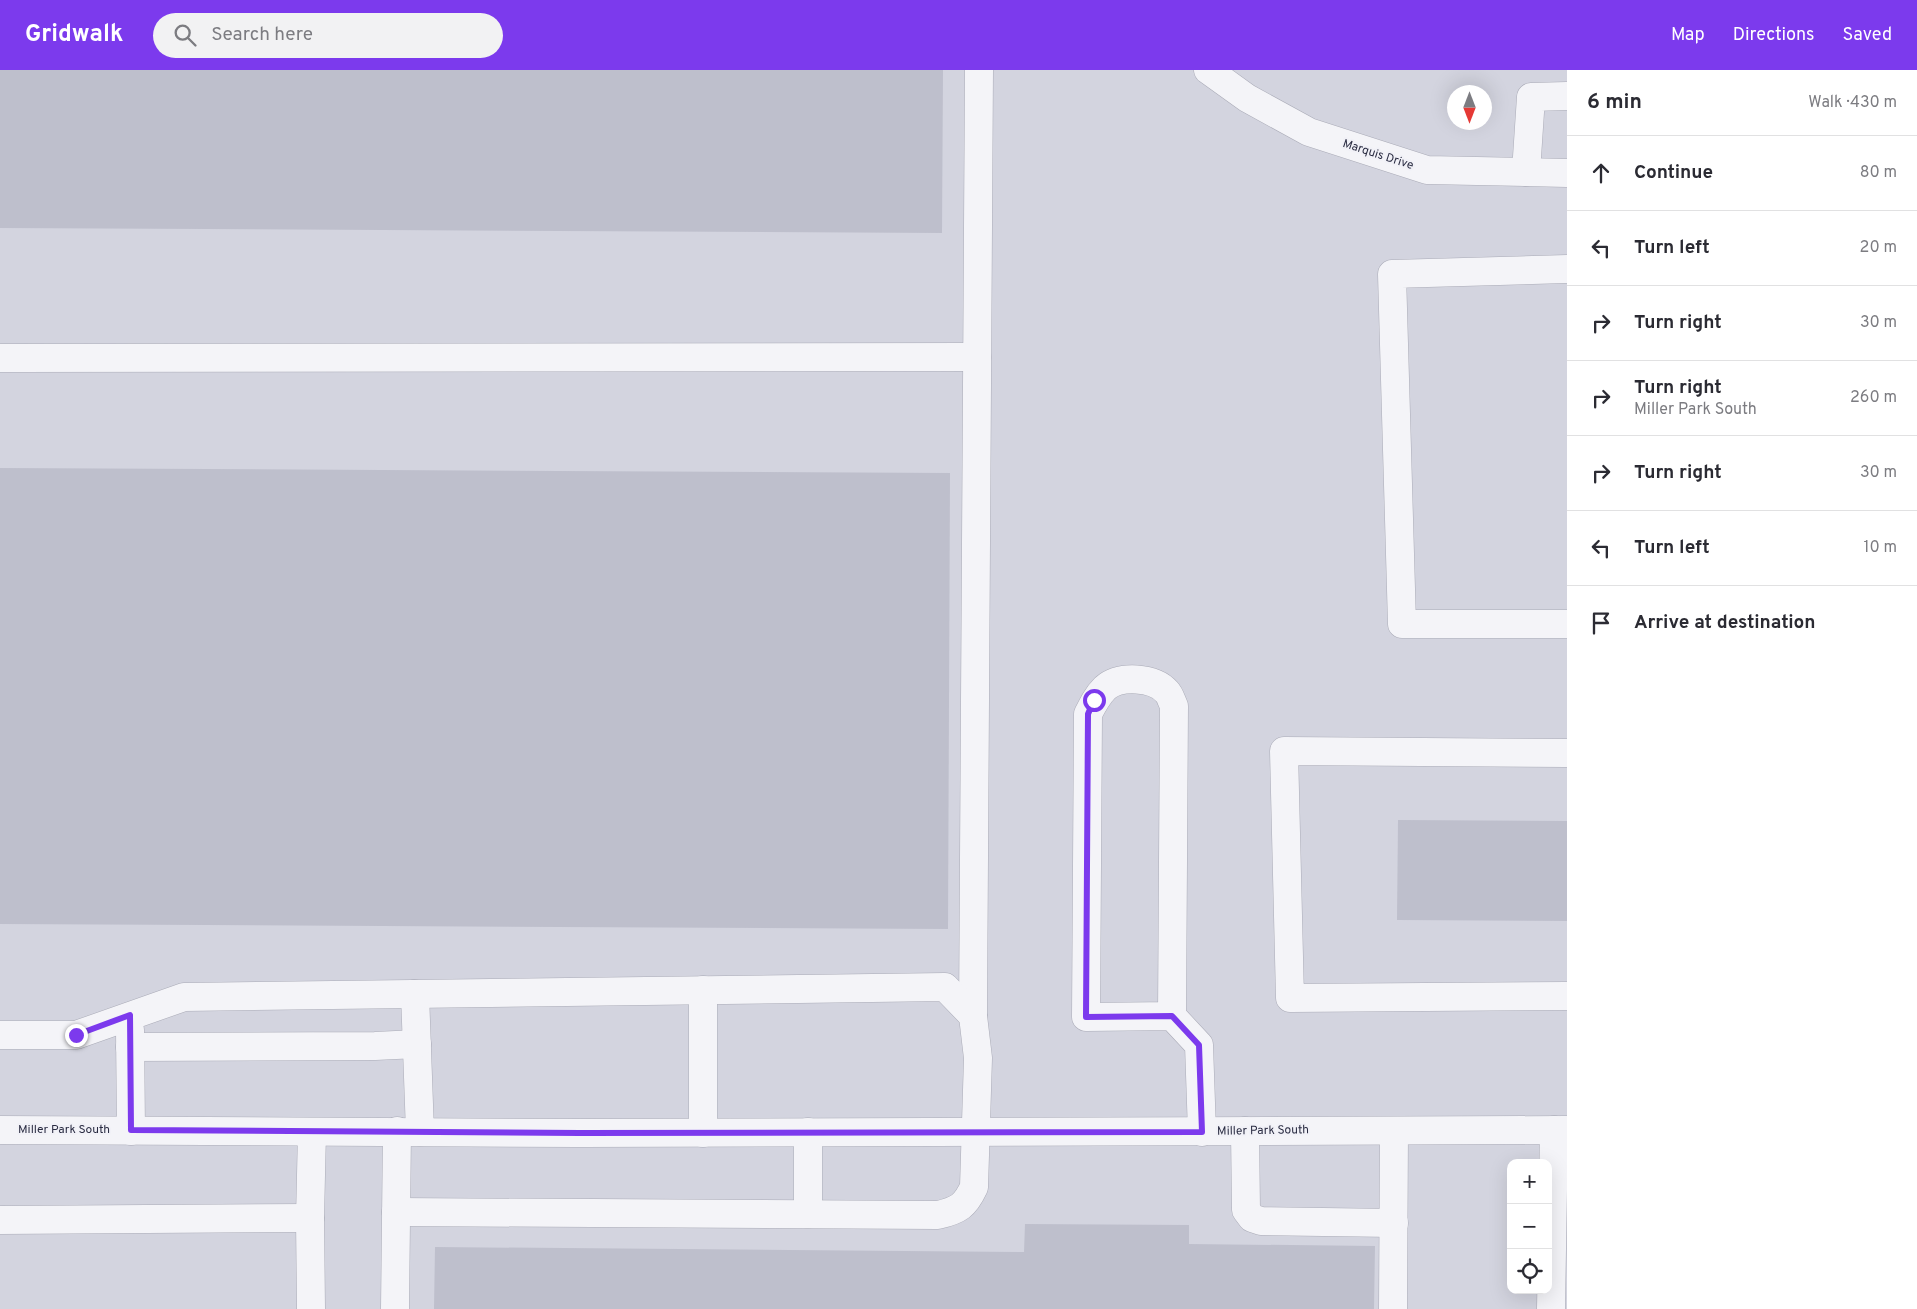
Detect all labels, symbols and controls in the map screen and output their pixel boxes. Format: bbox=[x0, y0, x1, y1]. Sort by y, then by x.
search box bbox=[153, 13, 503, 58]
text: Gridwalk bbox=[25, 20, 123, 50]
icon: search bbox=[171, 21, 199, 49]
text: Search here bbox=[211, 23, 313, 47]
text: Map bbox=[1671, 24, 1705, 47]
text: Directions bbox=[1733, 24, 1815, 47]
text: Saved bbox=[1843, 24, 1892, 47]
north arrow bbox=[1447, 85, 1492, 130]
text: 6 min bbox=[1587, 89, 1642, 116]
text: Walk · 430 m bbox=[1808, 93, 1897, 113]
street label: Marquis Drive bbox=[1341, 136, 1415, 174]
icon: ahead bbox=[1587, 159, 1615, 187]
text: Continue bbox=[1634, 161, 1713, 185]
text: 80 m bbox=[1860, 163, 1897, 183]
icon: left bbox=[1587, 234, 1615, 262]
text: Turn left bbox=[1634, 236, 1710, 260]
text: 20 m bbox=[1860, 238, 1897, 258]
icon: right bbox=[1587, 309, 1615, 337]
text: Turn right bbox=[1634, 311, 1722, 335]
text: 30 m bbox=[1860, 313, 1897, 333]
text: Turn right bbox=[1634, 376, 1722, 400]
icon: right bbox=[1587, 384, 1615, 412]
text: 260 m bbox=[1850, 388, 1897, 408]
text: Miller Park South bbox=[1634, 400, 1757, 420]
icon: right bbox=[1587, 459, 1615, 487]
text: Turn right bbox=[1634, 461, 1722, 485]
text: 30 m bbox=[1860, 463, 1897, 483]
icon: left bbox=[1587, 534, 1615, 562]
text: Turn left bbox=[1634, 536, 1710, 560]
text: 10 m bbox=[1863, 538, 1897, 558]
icon: arrive bbox=[1587, 609, 1615, 637]
text: Arrive at destination bbox=[1634, 611, 1815, 635]
route start bbox=[1083, 689, 1106, 712]
route end bbox=[65, 1024, 88, 1047]
street label: Miller Park South bbox=[18, 1122, 110, 1138]
street label: Miller Park South bbox=[1217, 1122, 1309, 1140]
map controls bbox=[1507, 1159, 1552, 1294]
button: + bbox=[1507, 1159, 1552, 1204]
button: − bbox=[1507, 1204, 1552, 1249]
button: locate bbox=[1507, 1249, 1552, 1294]

